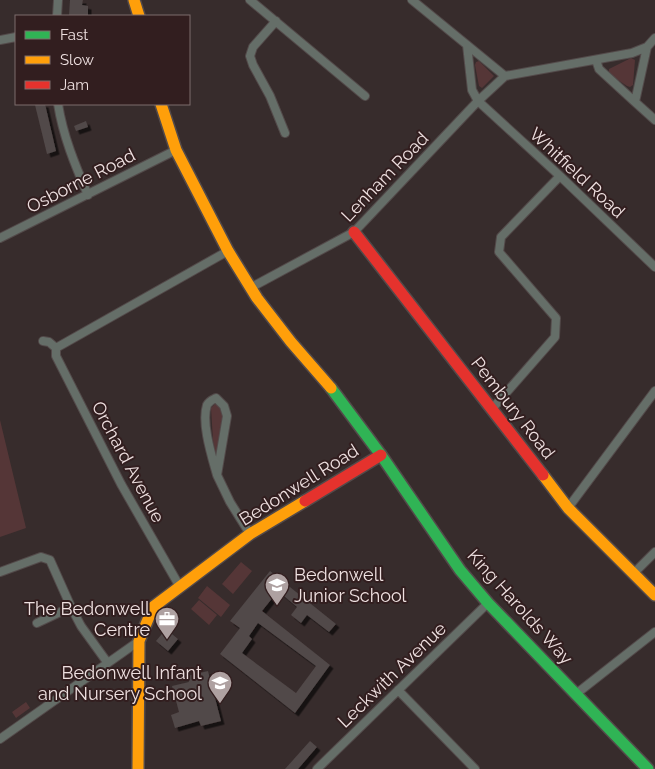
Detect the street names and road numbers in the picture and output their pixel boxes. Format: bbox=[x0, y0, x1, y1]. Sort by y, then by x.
street label: Whitfield Road bbox=[525, 123, 629, 222]
street label: Lenham Road bbox=[337, 128, 432, 226]
street label: Osborne Road bbox=[23, 144, 139, 217]
street label: Pembury Road bbox=[467, 353, 560, 463]
street label: Orchard Avenue bbox=[88, 398, 169, 526]
street label: Bedonwell Road bbox=[235, 439, 362, 530]
street label: King Harolds Way bbox=[463, 545, 578, 669]
street label: Leckwith Avenue bbox=[333, 617, 451, 732]

